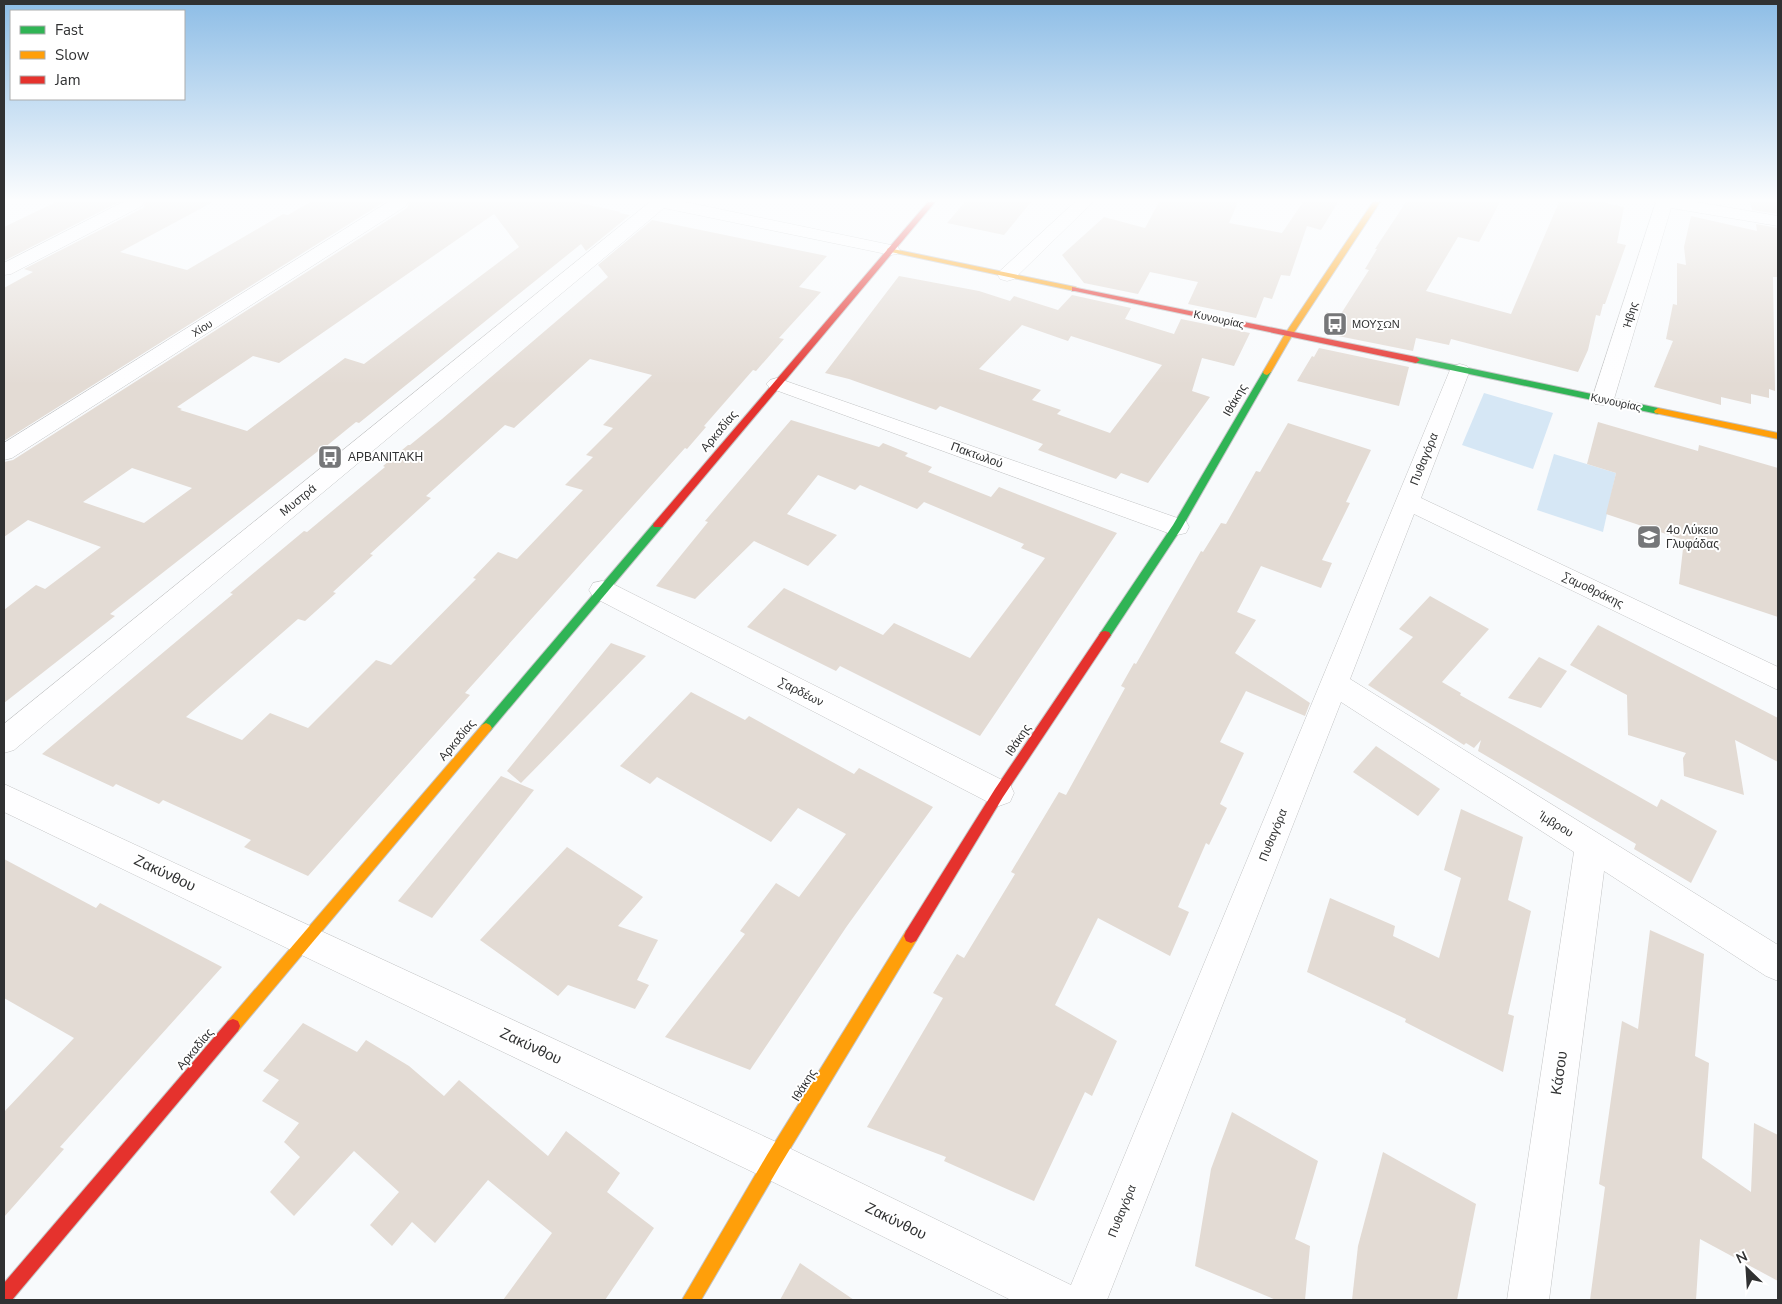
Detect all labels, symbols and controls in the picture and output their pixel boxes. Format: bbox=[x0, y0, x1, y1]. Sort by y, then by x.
legend bbox=[10, 10, 185, 100]
text: Fast bbox=[55, 20, 84, 40]
text: Slow bbox=[55, 45, 90, 65]
text: Jam bbox=[54, 70, 81, 90]
street label: Ήβης bbox=[1619, 300, 1642, 331]
street label: Κυνουρίας bbox=[1192, 307, 1246, 332]
bus stop icon: ΜΟΥΣΩΝ bbox=[1322, 311, 1348, 337]
street label: Χίου bbox=[189, 316, 216, 341]
place label: ΜΟΥΣΩΝ bbox=[1352, 317, 1400, 332]
street label: Ιθάκης bbox=[1219, 380, 1251, 419]
street label: Κυνουρίας bbox=[1589, 390, 1643, 415]
street label: Αρκαδίας bbox=[697, 407, 741, 455]
street label: Πυθαγόρα bbox=[1406, 430, 1442, 488]
street label: Πακτωλού bbox=[949, 438, 1005, 472]
bus stop icon: ΑΡΒΑΝΙΤΑΚΗ bbox=[317, 444, 343, 470]
place label: ΑΡΒΑΝΙΤΑΚΗ bbox=[348, 449, 423, 465]
street label: Μυστρά bbox=[276, 480, 320, 520]
place label: 4ο Λύκειο Γλυφάδας bbox=[1666, 522, 1719, 552]
school or university icon: 4ο Λύκειο Γλυφάδας bbox=[1636, 524, 1662, 550]
street label: Σαμοθράκης bbox=[1560, 568, 1627, 612]
street label: Σαρδέων bbox=[776, 674, 826, 710]
street label: Αρκαδίας bbox=[435, 716, 479, 764]
street label: Ιθάκης bbox=[1001, 721, 1035, 759]
street label: Πυθαγόρα bbox=[1255, 806, 1291, 864]
street label: Ίμβρου bbox=[1535, 807, 1576, 841]
street label: Ζακύνθου bbox=[131, 850, 199, 896]
street label: Ζακύνθου bbox=[497, 1023, 565, 1069]
street label: Αρκαδίας bbox=[173, 1025, 217, 1073]
street label: Κάσου bbox=[1546, 1050, 1572, 1096]
street label: Ιθάκης bbox=[788, 1066, 820, 1104]
street label: Πυθαγόρα bbox=[1104, 1182, 1140, 1240]
street label: Ζακύνθου bbox=[862, 1198, 930, 1244]
north arrow bbox=[1722, 1244, 1772, 1294]
text: N bbox=[1733, 1247, 1750, 1268]

